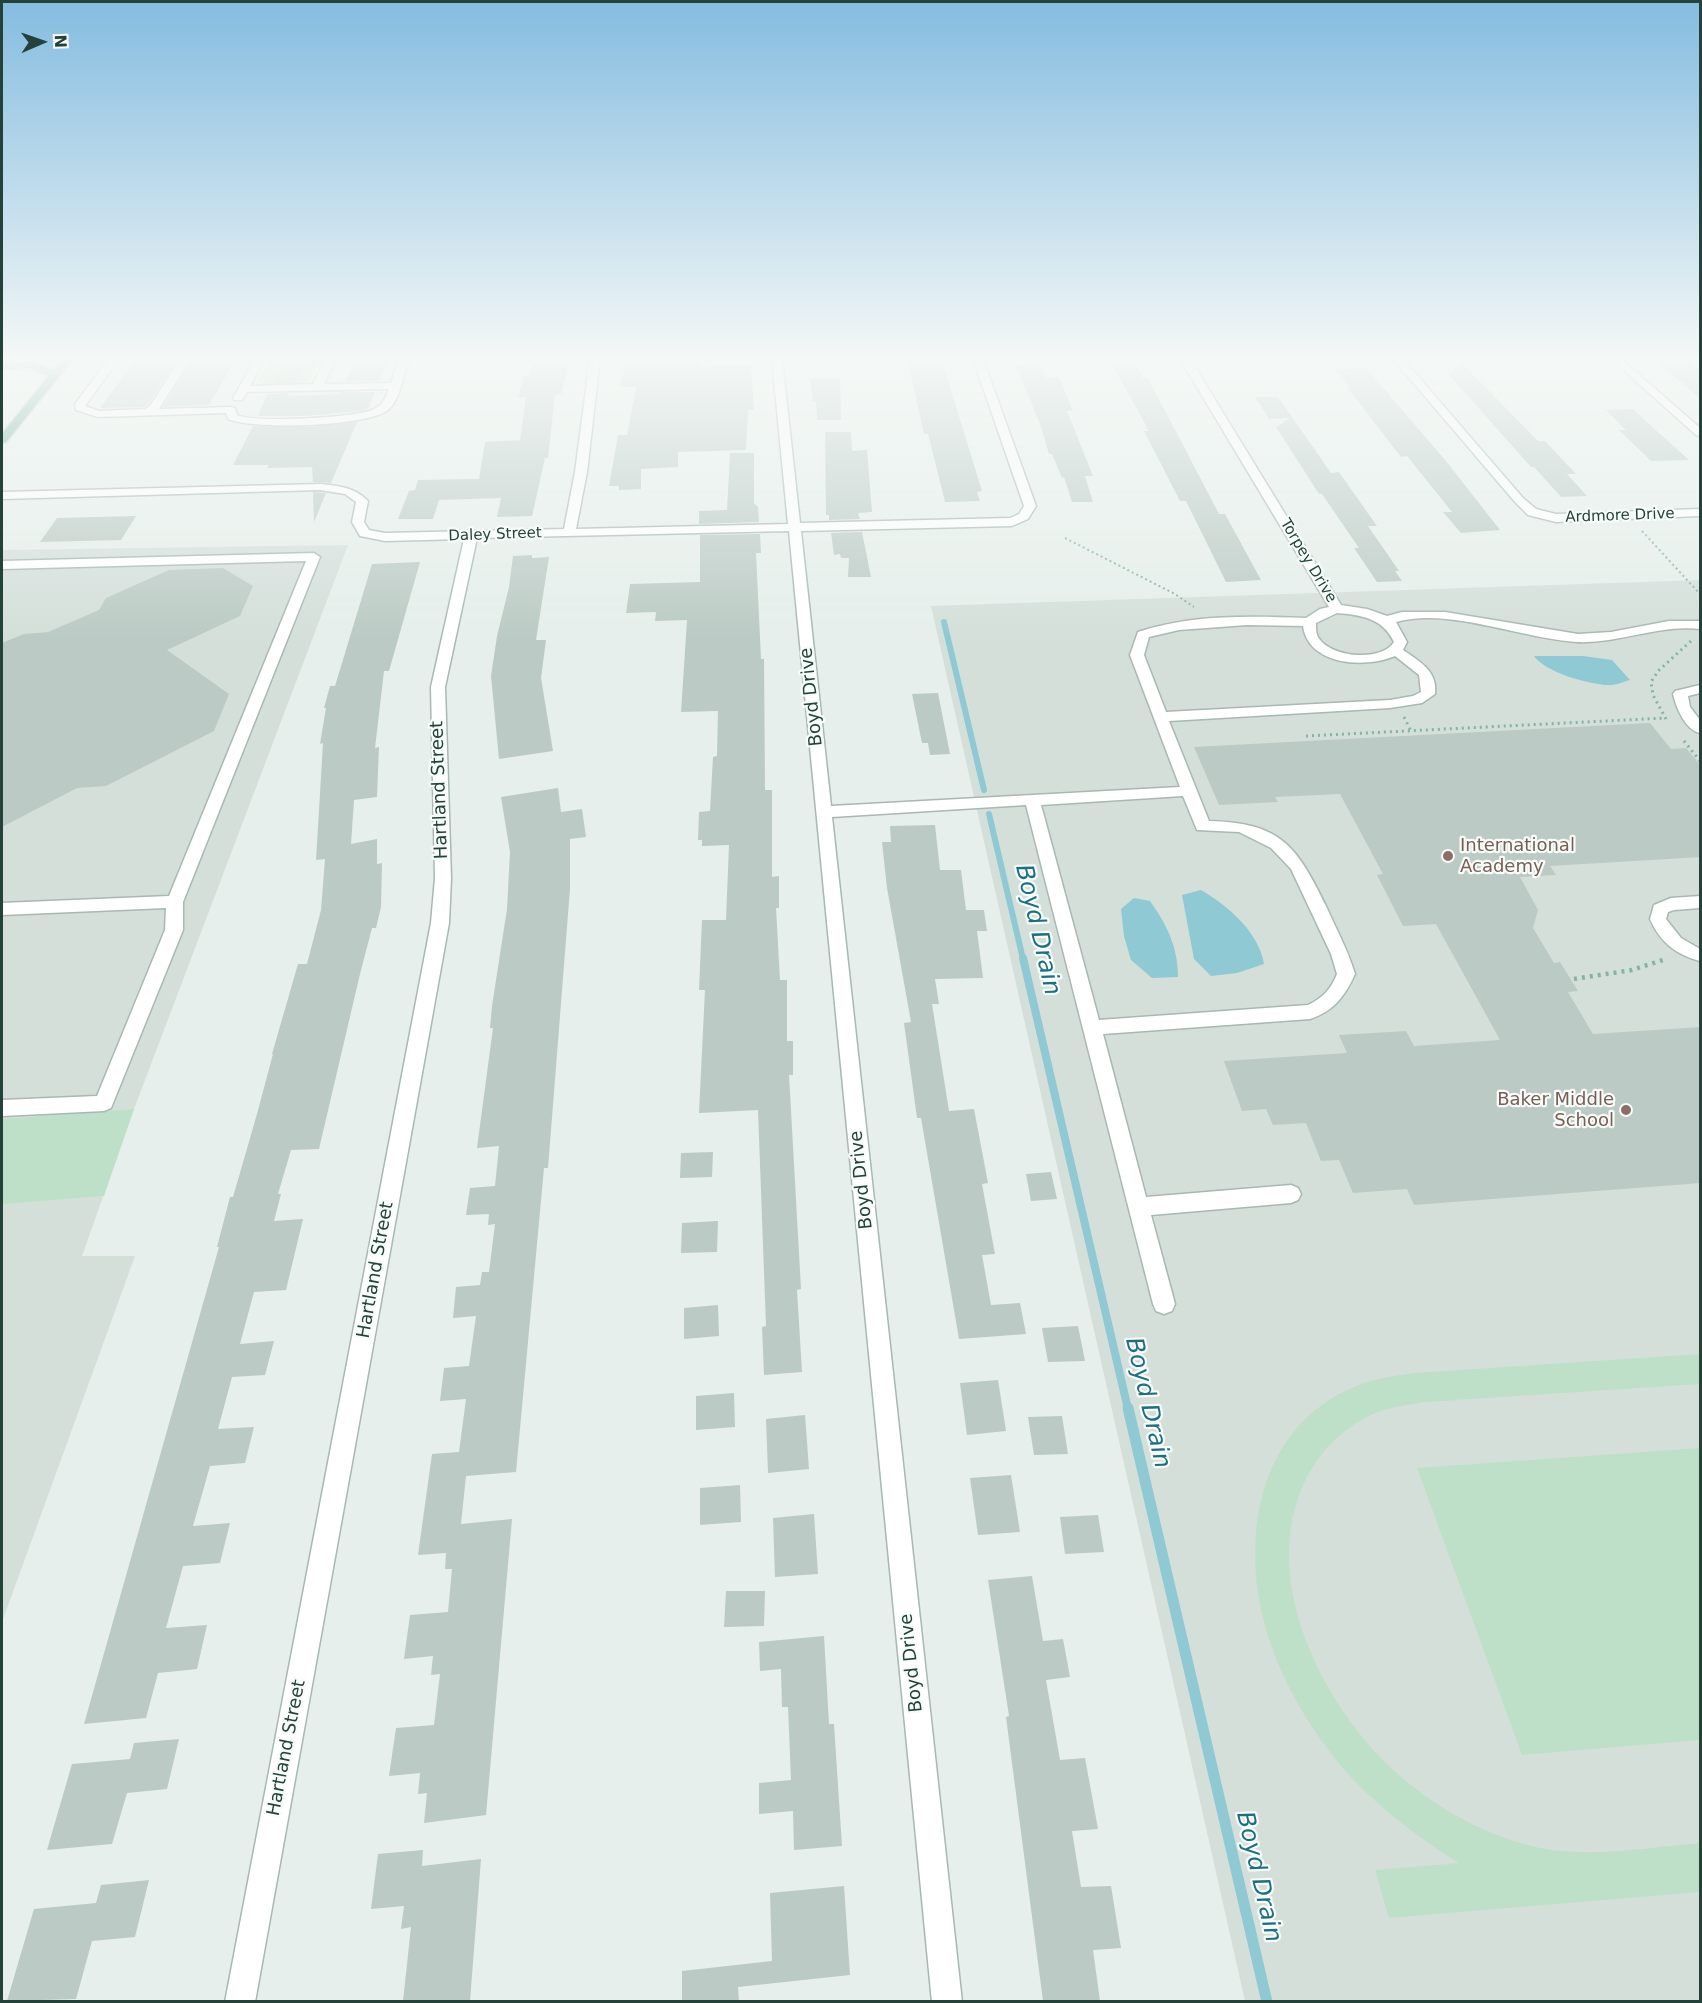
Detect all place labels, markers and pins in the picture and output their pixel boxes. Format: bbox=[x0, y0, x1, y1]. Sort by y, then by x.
place label: International Academy bbox=[1460, 835, 1575, 878]
marker: International Academy bbox=[1441, 849, 1455, 863]
place label: Baker Middle School bbox=[1497, 1089, 1614, 1132]
marker: Baker Middle School bbox=[1619, 1103, 1633, 1117]

